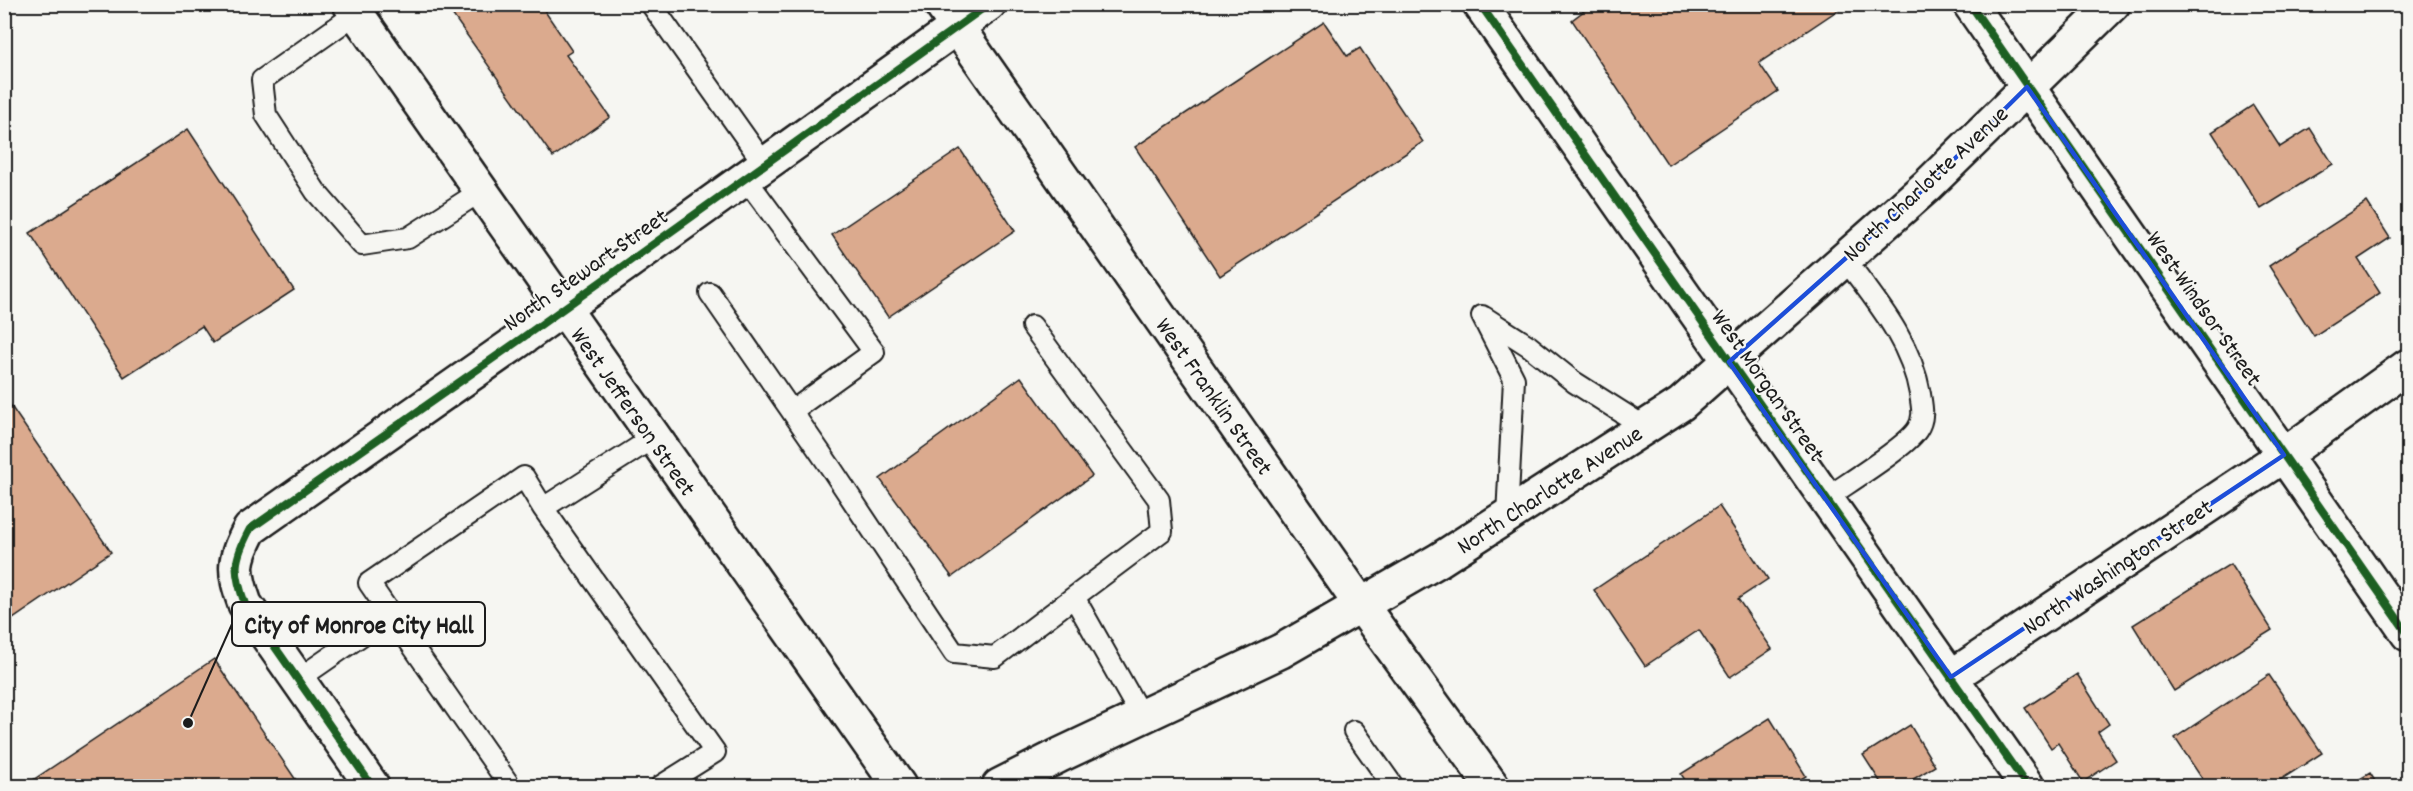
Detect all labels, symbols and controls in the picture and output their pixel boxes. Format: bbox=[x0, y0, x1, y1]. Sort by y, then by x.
street label: North Charlotte Avenue bbox=[1837, 99, 2017, 271]
street label: North Stewart Street bbox=[497, 202, 676, 341]
street label: West Windsor Street bbox=[2136, 225, 2269, 394]
street label: West Morgan Street bbox=[1701, 304, 1832, 470]
street label: West Franklin Street bbox=[1145, 312, 1280, 484]
street label: West Jefferson Street bbox=[560, 321, 703, 504]
street label: North Charlotte Avenue bbox=[1451, 419, 1650, 564]
street label: North Washington Street bbox=[2017, 492, 2221, 645]
callout: City of Monroe City Hall bbox=[232, 602, 485, 646]
text: City of Monroe City Hall bbox=[244, 609, 474, 646]

